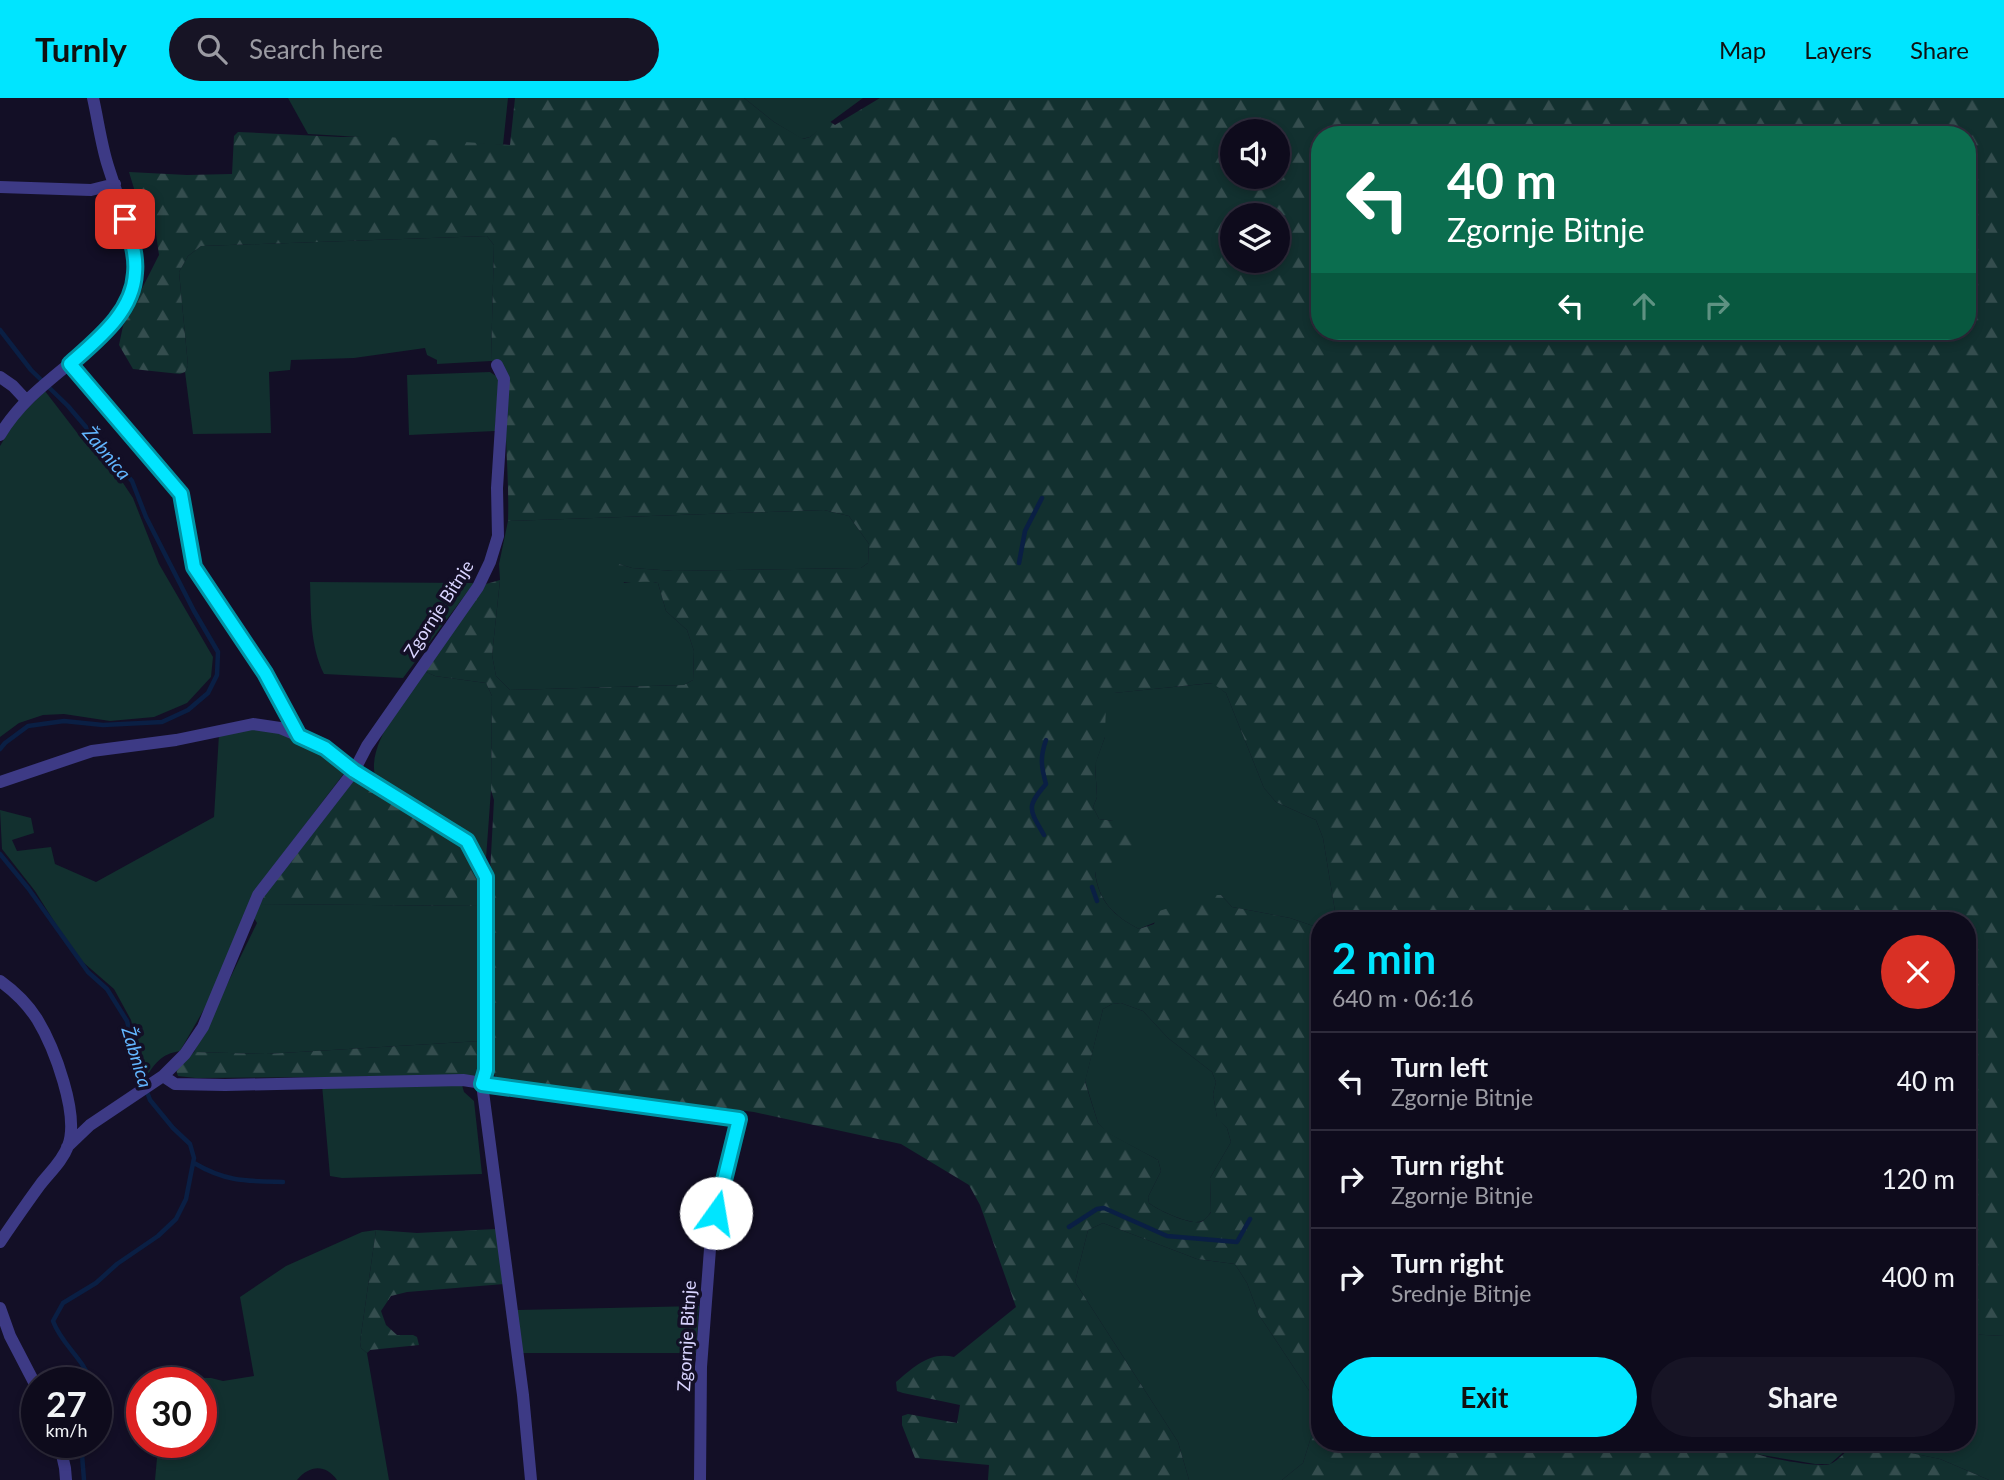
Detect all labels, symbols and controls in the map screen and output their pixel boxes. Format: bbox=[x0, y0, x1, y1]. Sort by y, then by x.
search box bbox=[169, 18, 659, 81]
text: Turnly bbox=[35, 29, 127, 69]
icon: search bbox=[193, 30, 231, 68]
text: Search here bbox=[249, 33, 383, 65]
text: Map bbox=[1719, 35, 1766, 64]
text: Layers bbox=[1804, 35, 1872, 64]
text: Share bbox=[1910, 35, 1969, 64]
map controls bbox=[1220, 119, 1290, 273]
button: sound bbox=[1220, 119, 1290, 189]
text: 40 m bbox=[1447, 151, 1557, 209]
icon: left bbox=[1332, 154, 1423, 245]
pin bbox=[95, 189, 155, 249]
icon: arrive bbox=[106, 200, 144, 238]
button: layers bbox=[1220, 203, 1290, 273]
text: Zgornje Bitnje bbox=[1447, 210, 1645, 249]
icon: left bbox=[1552, 287, 1590, 325]
icon: ahead bbox=[1625, 287, 1663, 325]
icon: right bbox=[1698, 287, 1736, 325]
water label: Žabnica bbox=[78, 421, 136, 484]
street label: Zgornje Bitnje bbox=[399, 556, 478, 661]
text: 2 min bbox=[1332, 933, 1436, 983]
button: close bbox=[1881, 935, 1955, 1009]
text: 640 m · 06:16 bbox=[1332, 984, 1474, 1012]
water label: Žabnica bbox=[117, 1023, 158, 1090]
text: Turn left bbox=[1391, 1051, 1488, 1083]
icon: left bbox=[1332, 1062, 1370, 1100]
text: 40 m bbox=[1897, 1065, 1955, 1097]
text: Zgornje Bitnje bbox=[1391, 1083, 1533, 1111]
text: Turn right bbox=[1391, 1149, 1504, 1181]
icon: right bbox=[1332, 1160, 1370, 1198]
text: 120 m bbox=[1882, 1163, 1955, 1195]
position arrow bbox=[679, 1176, 753, 1250]
text: Zgornje Bitnje bbox=[1391, 1181, 1533, 1209]
text: Turn right bbox=[1391, 1247, 1504, 1279]
icon: right bbox=[1332, 1258, 1370, 1296]
text: 400 m bbox=[1882, 1261, 1955, 1293]
text: Srednje Bitnje bbox=[1391, 1279, 1531, 1307]
street label: Zgornje Bitnje bbox=[672, 1280, 700, 1392]
button: Exit bbox=[1332, 1357, 1637, 1437]
button: Share bbox=[1651, 1357, 1955, 1437]
speed limit sign: 30 bbox=[126, 1367, 217, 1458]
text: 27 bbox=[46, 1382, 87, 1424]
text: km/h bbox=[45, 1419, 88, 1441]

